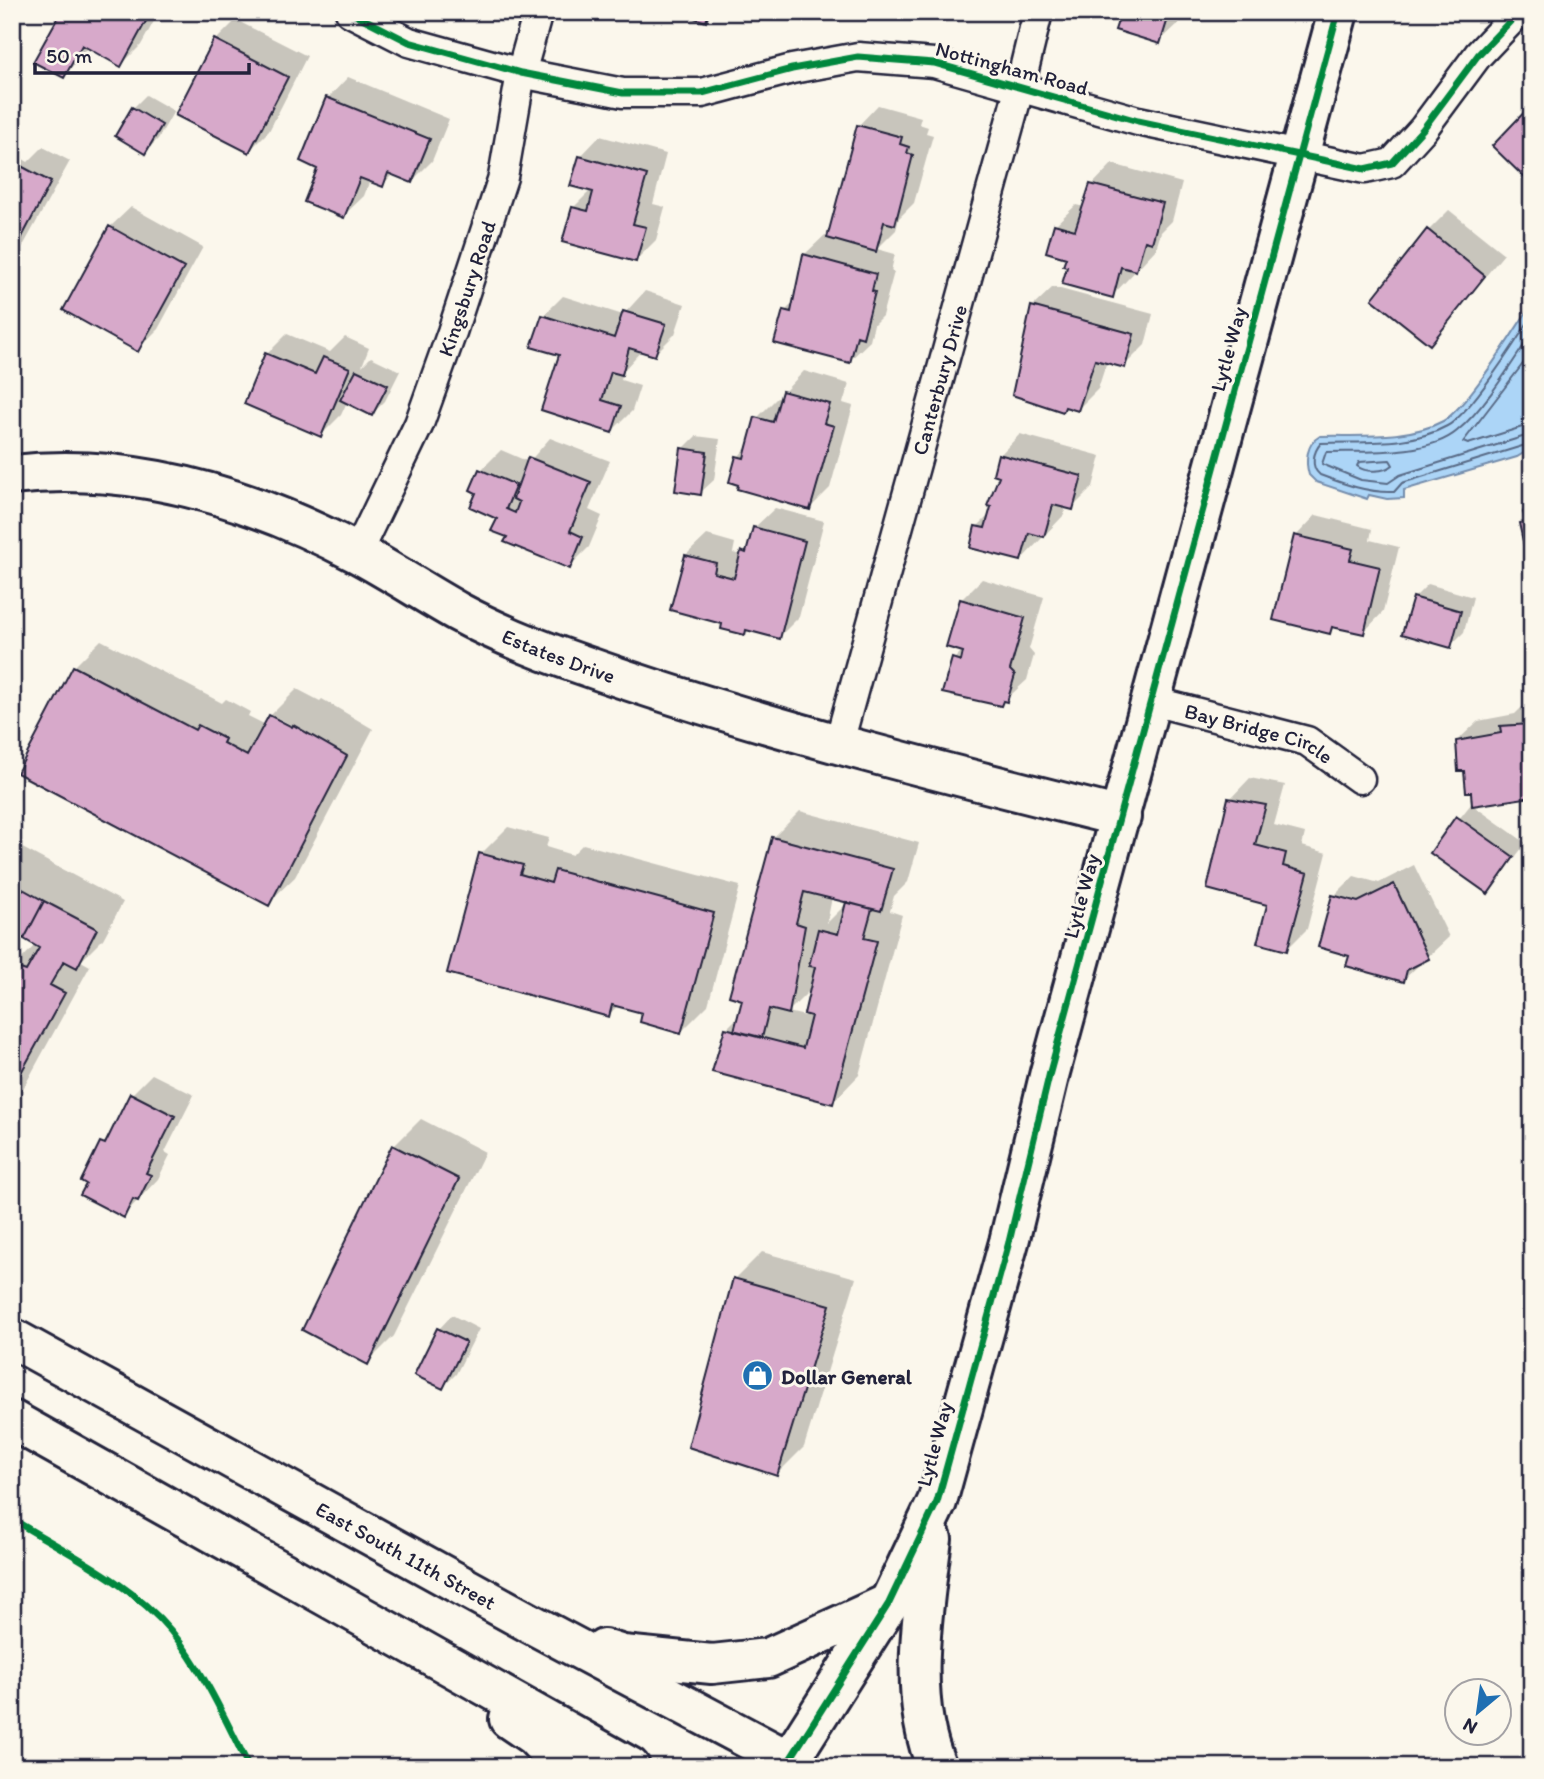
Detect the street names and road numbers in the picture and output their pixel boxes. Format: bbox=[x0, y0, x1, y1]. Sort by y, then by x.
street label: Nottingham Road bbox=[933, 36, 1091, 100]
street label: Kingsbury Road bbox=[432, 217, 501, 359]
street label: Canterbury Drive bbox=[906, 302, 972, 458]
street label: Lytle Way bbox=[1205, 304, 1251, 394]
street label: Estates Drive bbox=[498, 623, 619, 688]
street label: Bay Bridge Circle bbox=[1182, 697, 1338, 768]
street label: Lytle Way bbox=[1058, 851, 1104, 941]
street label: Lytle Way bbox=[911, 1399, 957, 1489]
street label: East South 11th Street bbox=[312, 1495, 501, 1615]

